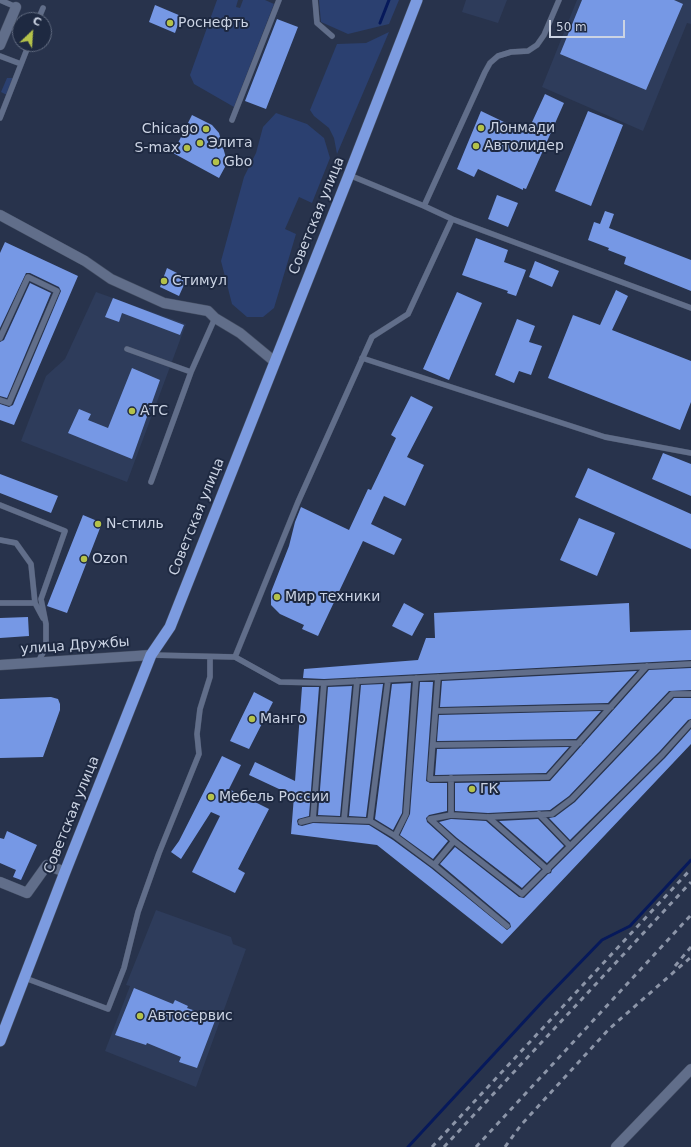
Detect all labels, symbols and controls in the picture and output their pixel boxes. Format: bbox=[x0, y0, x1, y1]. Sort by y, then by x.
north arrow bbox=[12, 12, 52, 52]
scale bar bbox=[551, 12, 627, 38]
text: С bbox=[30, 14, 43, 29]
place label: Роснефть bbox=[178, 15, 249, 31]
marker: Роснефть bbox=[165, 18, 175, 28]
text: 50 m bbox=[556, 20, 587, 34]
place label: Лонмади bbox=[489, 120, 555, 136]
place label: Chicago bbox=[142, 121, 198, 137]
marker: Лонмади bbox=[476, 123, 486, 133]
marker: Chicago bbox=[201, 124, 211, 134]
place label: Элита bbox=[208, 135, 253, 151]
marker: Элита bbox=[195, 138, 205, 148]
place label: Автолидер bbox=[484, 138, 564, 154]
place label: S-max bbox=[135, 140, 179, 156]
marker: Автолидер bbox=[471, 141, 481, 151]
marker: S-max bbox=[182, 143, 192, 153]
place label: Gbo bbox=[224, 154, 252, 170]
street label: Советская улица bbox=[286, 155, 348, 277]
marker: Gbo bbox=[211, 157, 221, 167]
place label: Стимул bbox=[172, 273, 227, 289]
marker: Стимул bbox=[159, 276, 169, 286]
place label: АТС bbox=[140, 403, 168, 419]
marker: АТС bbox=[127, 406, 137, 416]
street label: Советская улица bbox=[166, 456, 228, 578]
place label: N-стиль bbox=[106, 516, 164, 532]
marker: N-стиль bbox=[93, 519, 103, 529]
place label: Ozon bbox=[92, 551, 128, 567]
marker: Ozon bbox=[79, 554, 89, 564]
place label: Мир техники bbox=[285, 589, 380, 605]
marker: Мир техники bbox=[272, 592, 282, 602]
street label: улица Дружбы bbox=[20, 634, 130, 658]
place label: Манго bbox=[260, 711, 306, 727]
marker: Манго bbox=[247, 714, 257, 724]
street label: Советская улица bbox=[41, 754, 103, 876]
place label: ГК bbox=[480, 781, 498, 797]
marker: ГК bbox=[467, 784, 477, 794]
place label: Мебель России bbox=[219, 789, 329, 805]
marker: Мебель России bbox=[206, 792, 216, 802]
place label: Автосервис bbox=[148, 1008, 233, 1024]
marker: Автосервис bbox=[135, 1011, 145, 1021]

